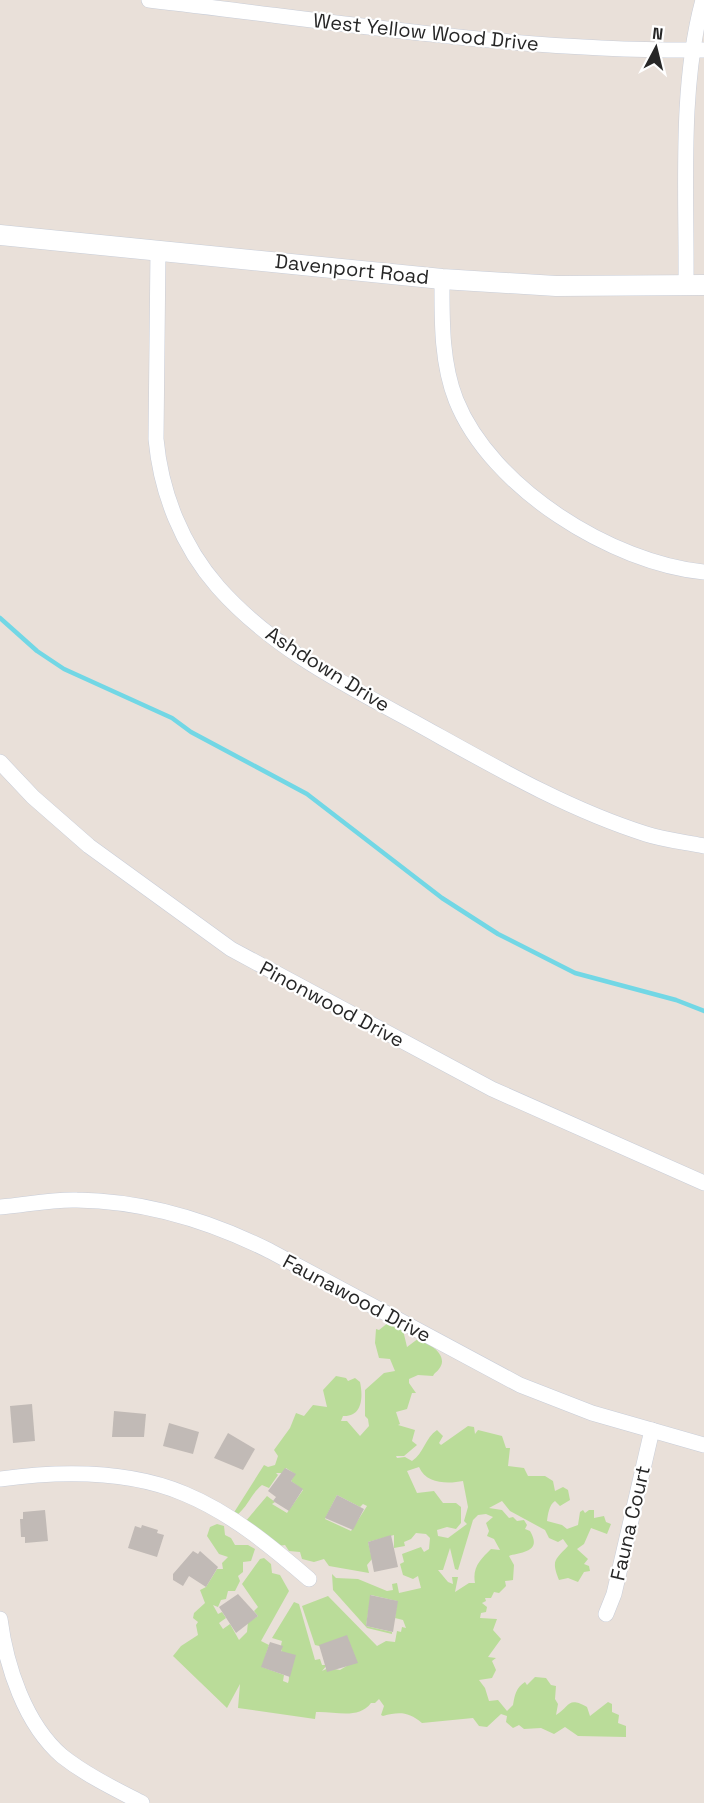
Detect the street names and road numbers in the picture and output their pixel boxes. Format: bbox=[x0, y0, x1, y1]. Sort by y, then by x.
street label: West Yellow Wood Drive bbox=[312, 7, 540, 57]
street label: Davenport Road bbox=[274, 248, 430, 290]
street label: Ashdown Drive bbox=[261, 620, 395, 718]
street label: Pinonwood Drive bbox=[255, 955, 409, 1053]
street label: Faunawood Drive bbox=[278, 1248, 436, 1348]
street label: Fauna Court bbox=[604, 1463, 656, 1583]

